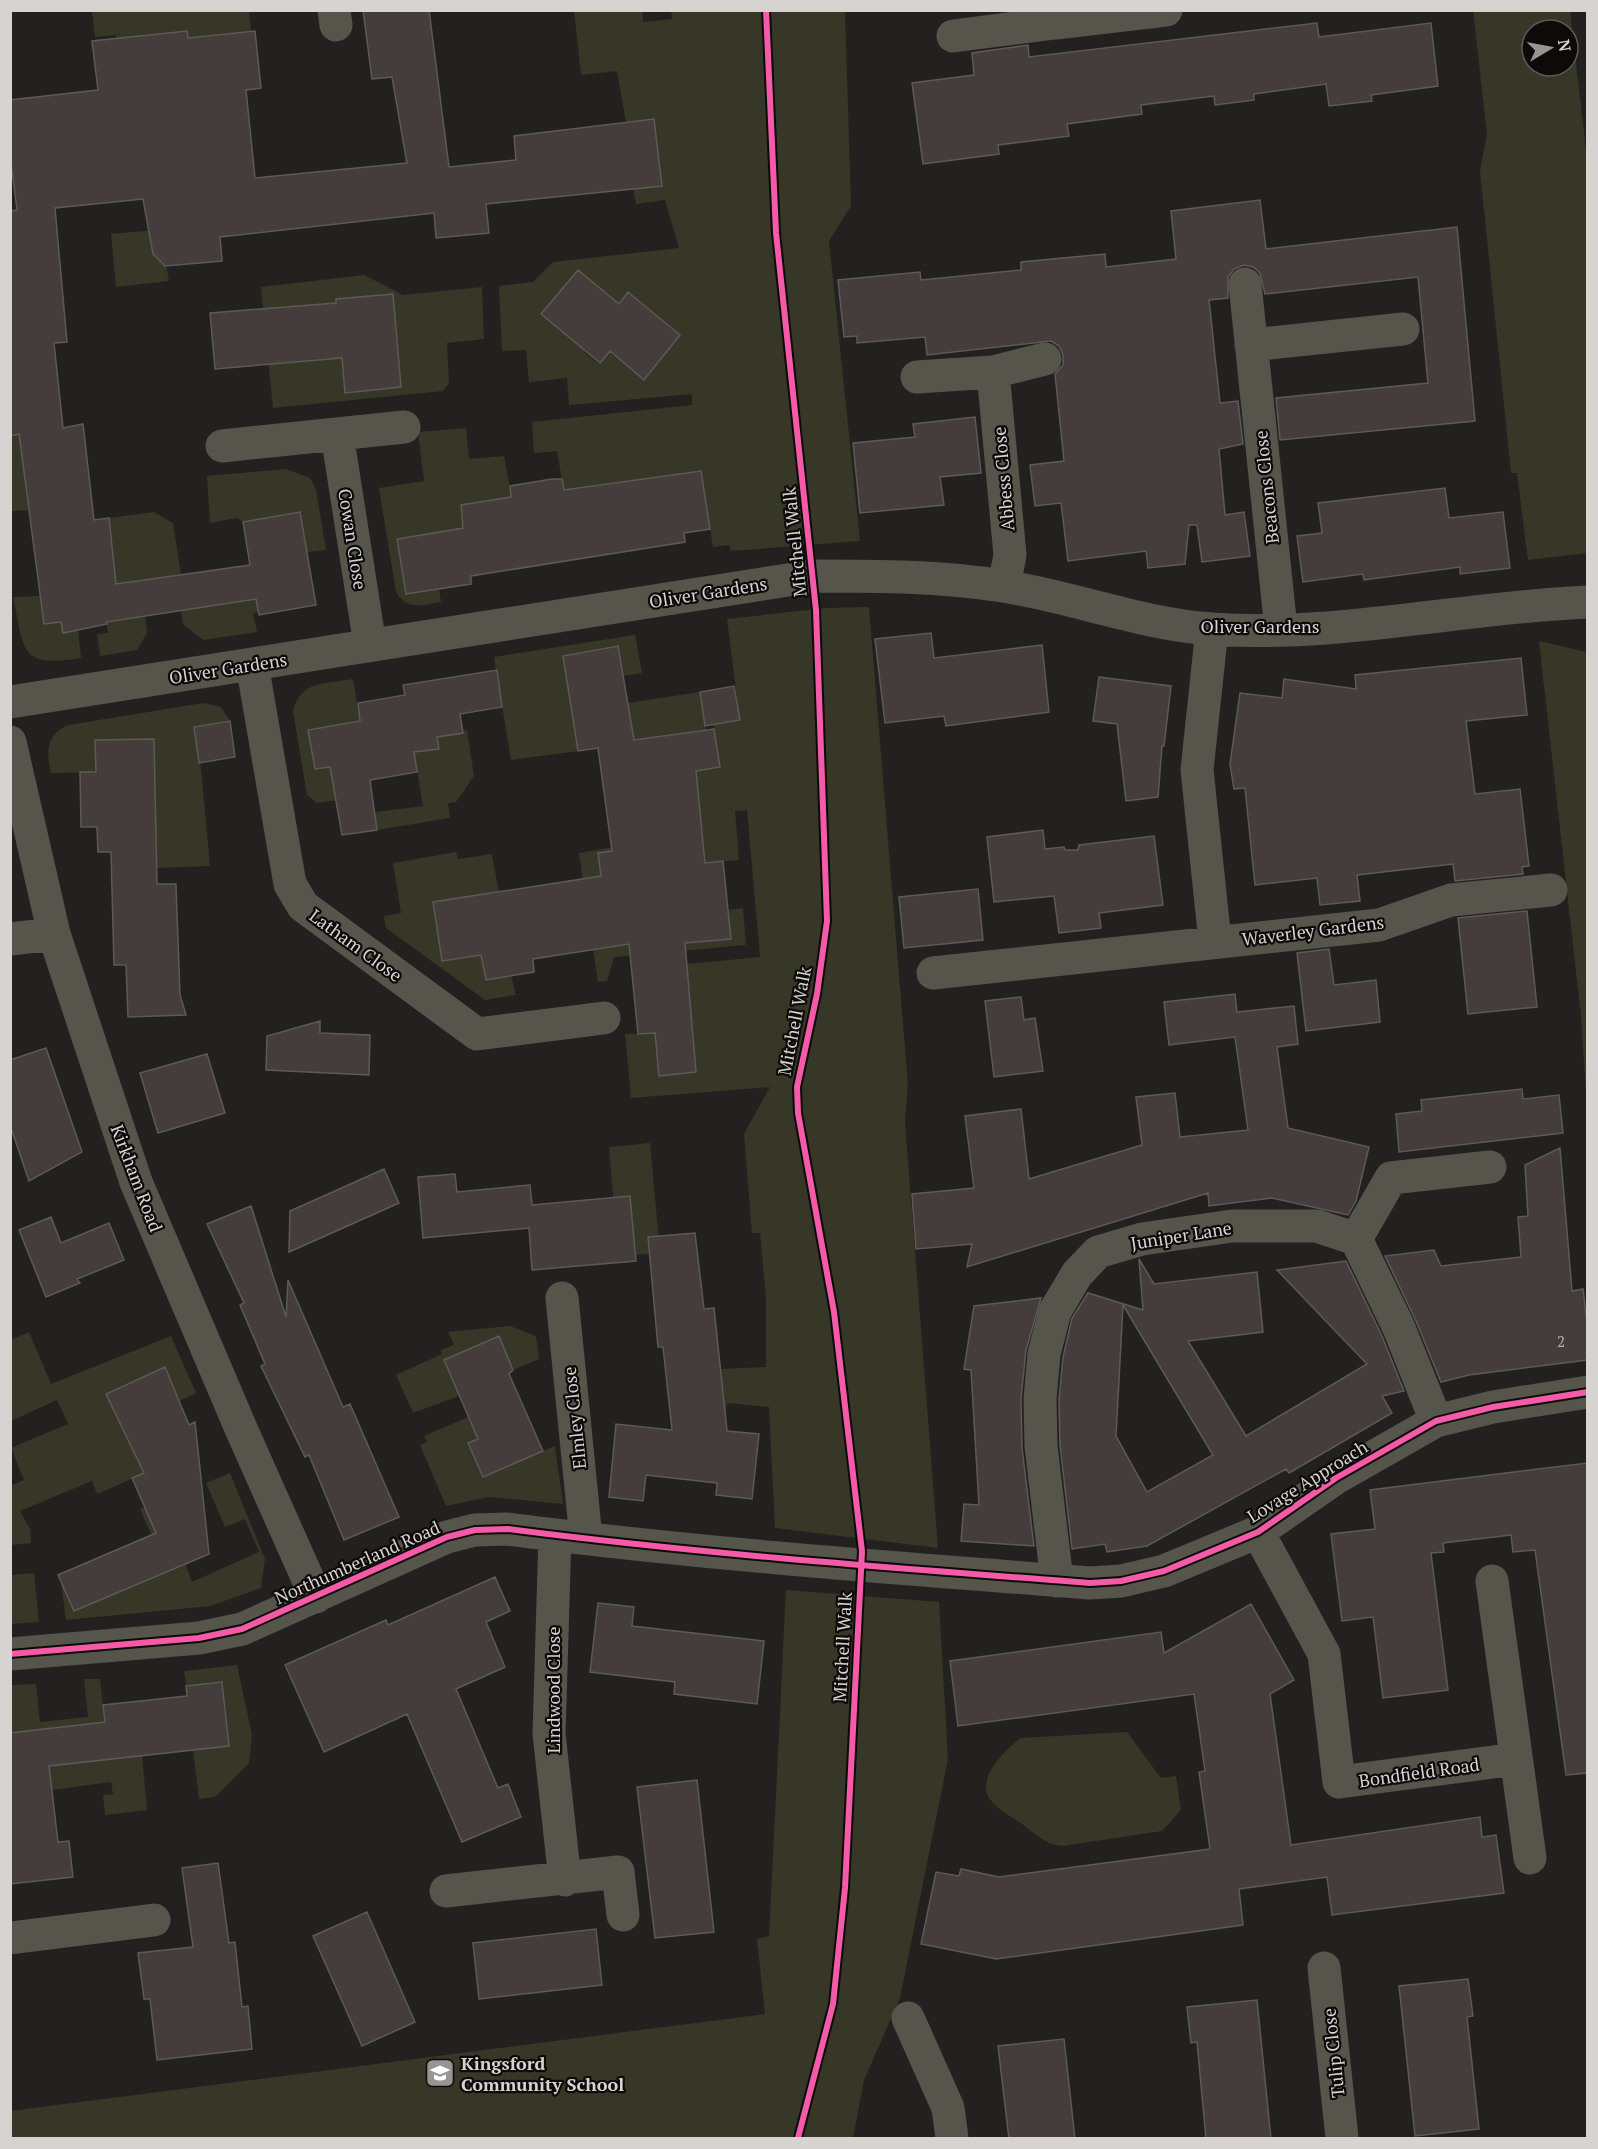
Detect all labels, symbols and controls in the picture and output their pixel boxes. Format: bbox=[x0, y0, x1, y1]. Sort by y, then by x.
north arrow bbox=[1520, 18, 1580, 78]
text: N bbox=[1553, 38, 1577, 53]
street label: Abbess Close bbox=[986, 426, 1020, 532]
street label: Beacons Close bbox=[1248, 429, 1284, 545]
street label: Mitchell Walk bbox=[776, 485, 812, 598]
street label: Cowan Close bbox=[333, 487, 373, 591]
street label: Oliver Gardens bbox=[647, 571, 769, 613]
street label: Oliver Gardens bbox=[1200, 614, 1320, 638]
street label: Oliver Gardens bbox=[167, 647, 289, 689]
street label: Latham Close bbox=[305, 903, 407, 987]
street label: Waverley Gardens bbox=[1241, 909, 1385, 951]
street label: Mitchell Walk bbox=[772, 964, 816, 1077]
street label: Kirkham Road bbox=[106, 1121, 168, 1235]
street label: Juniper Lane bbox=[1129, 1215, 1233, 1255]
house number: 2 bbox=[1557, 1331, 1565, 1351]
street label: Elmley Close bbox=[557, 1366, 591, 1470]
street label: Lovage Approach bbox=[1242, 1434, 1372, 1528]
street label: Northumberland Road bbox=[271, 1515, 443, 1609]
street label: Mitchell Walk bbox=[827, 1591, 857, 1703]
street label: Lindwood Close bbox=[541, 1627, 565, 1753]
street label: Bondfield Road bbox=[1357, 1752, 1481, 1792]
street label: Tulip Close bbox=[1316, 2007, 1350, 2099]
place label: Kingsford Community School bbox=[461, 2051, 624, 2096]
school or university icon: Kingsford Community School bbox=[424, 2057, 456, 2089]

